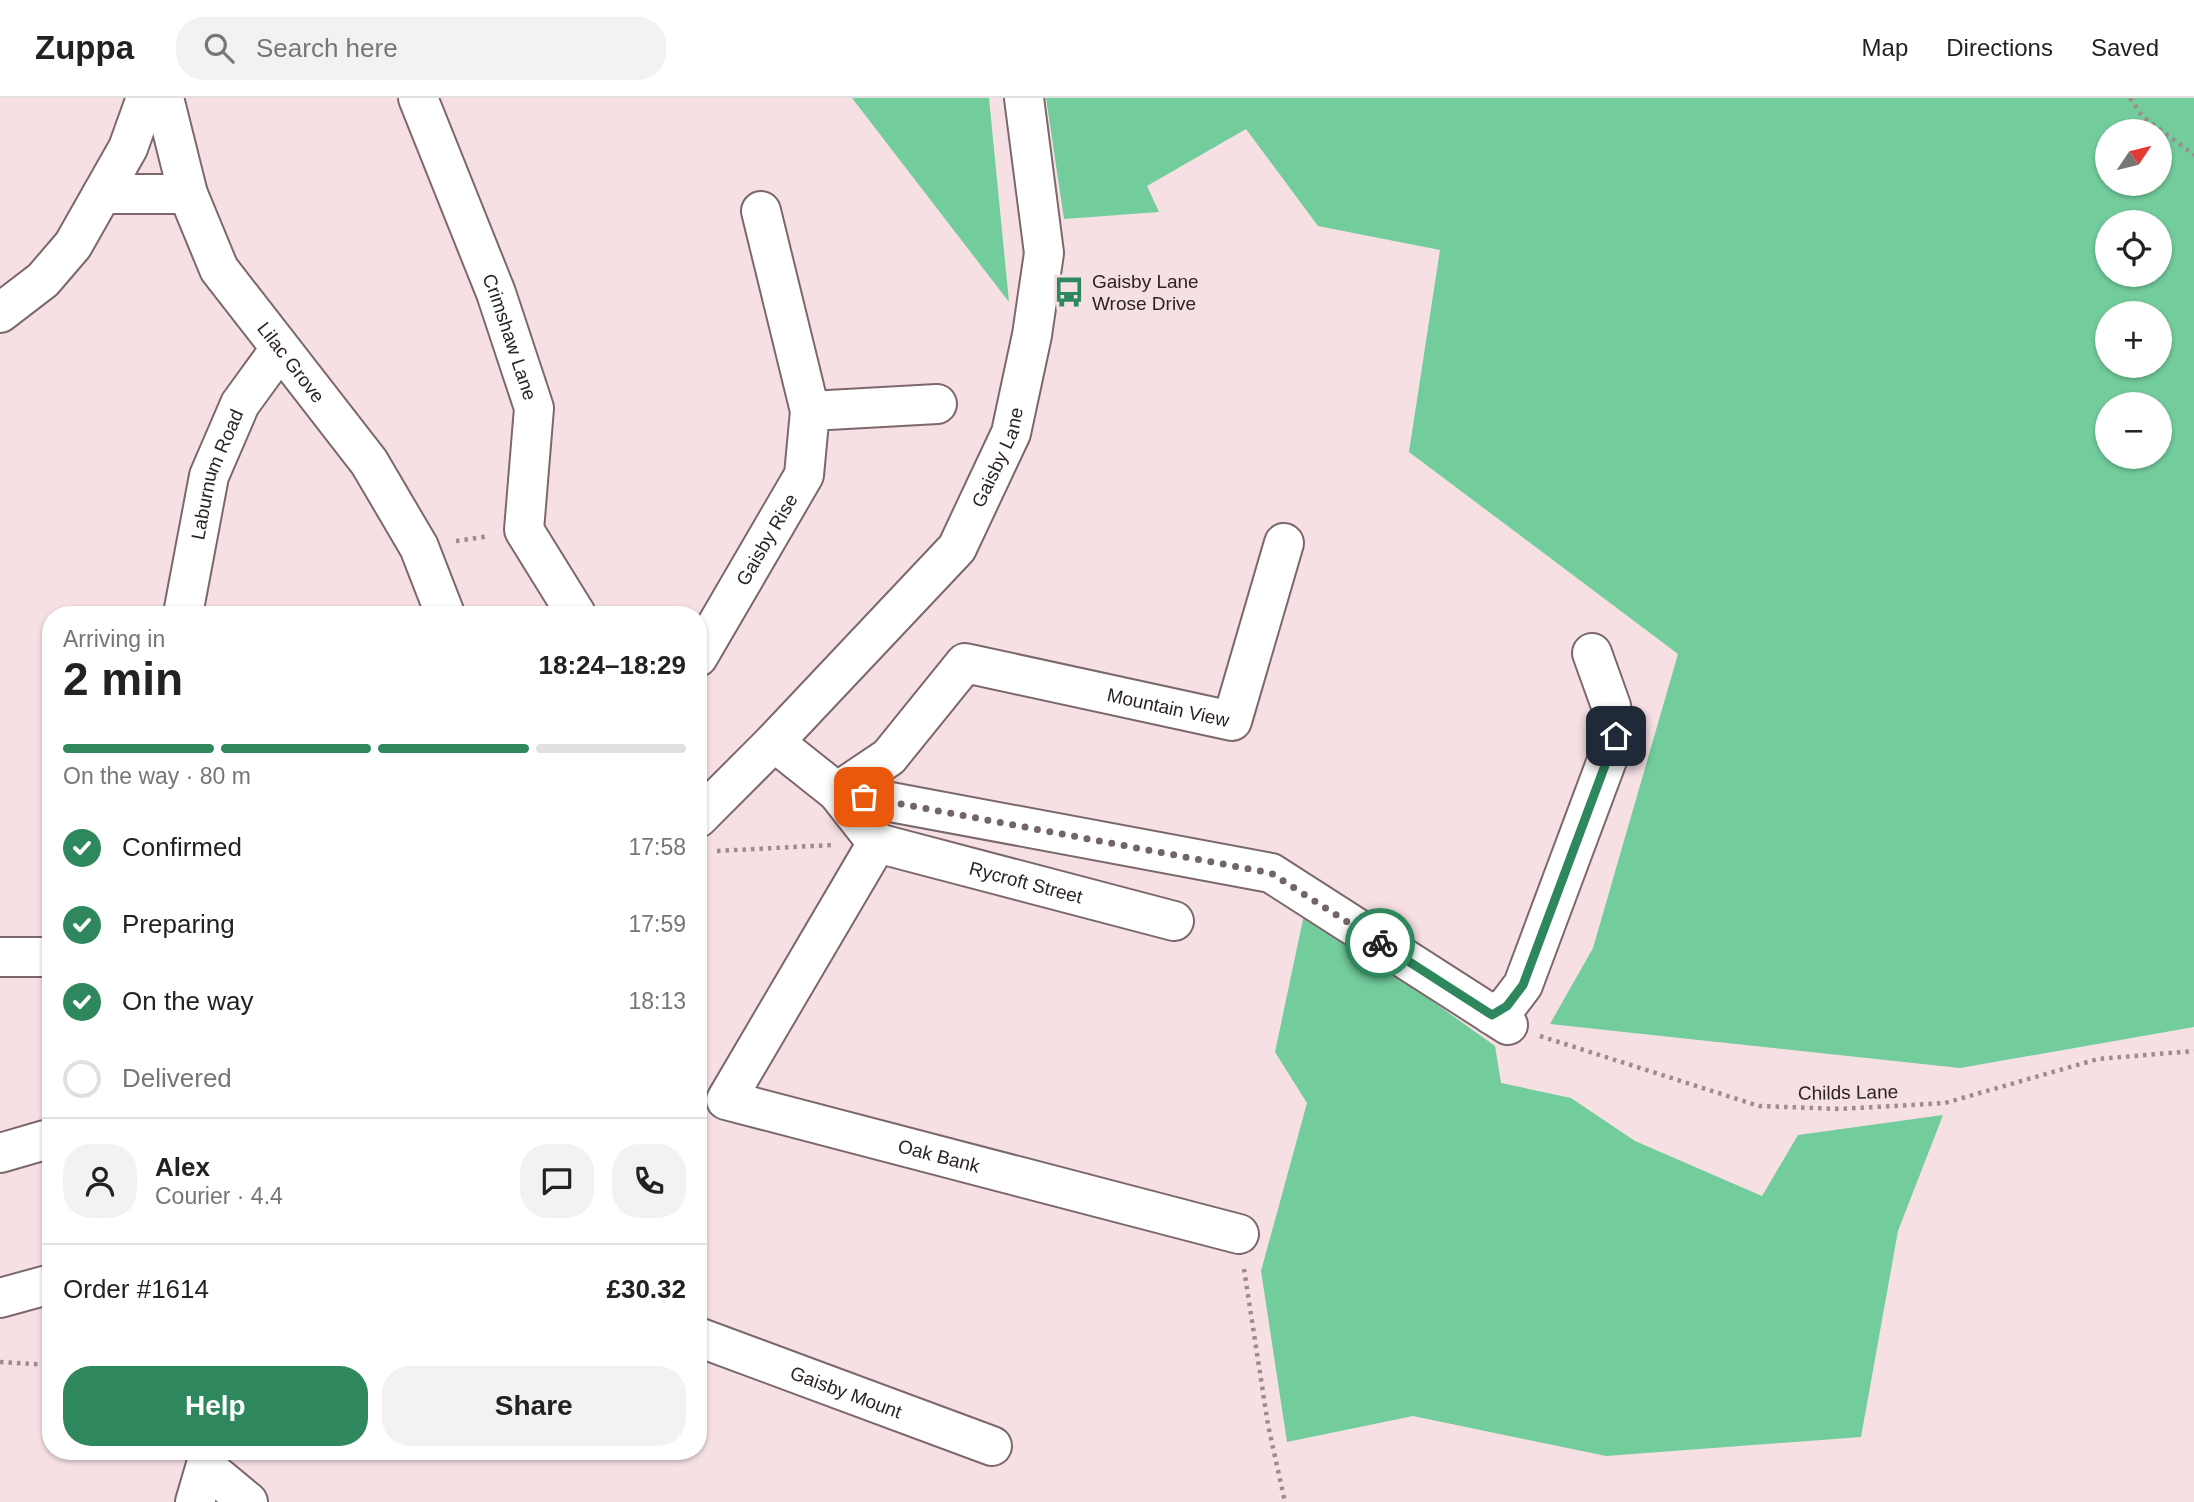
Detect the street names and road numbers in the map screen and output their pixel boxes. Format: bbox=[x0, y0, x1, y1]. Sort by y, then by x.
street label: Crimshaw Lane bbox=[478, 271, 541, 403]
street label: Lilac Grove bbox=[253, 318, 329, 407]
street label: Gaisby Lane bbox=[968, 405, 1027, 511]
street label: Laburnum Road bbox=[187, 406, 247, 542]
street label: Gaisby Rise bbox=[732, 490, 802, 589]
street label: Mountain View bbox=[1105, 684, 1231, 731]
street label: Rycroft Street bbox=[967, 858, 1085, 908]
street label: Childs Lane bbox=[1798, 1081, 1898, 1104]
street label: Oak Bank bbox=[896, 1135, 982, 1177]
street label: Gaisby Mount bbox=[787, 1362, 905, 1423]

